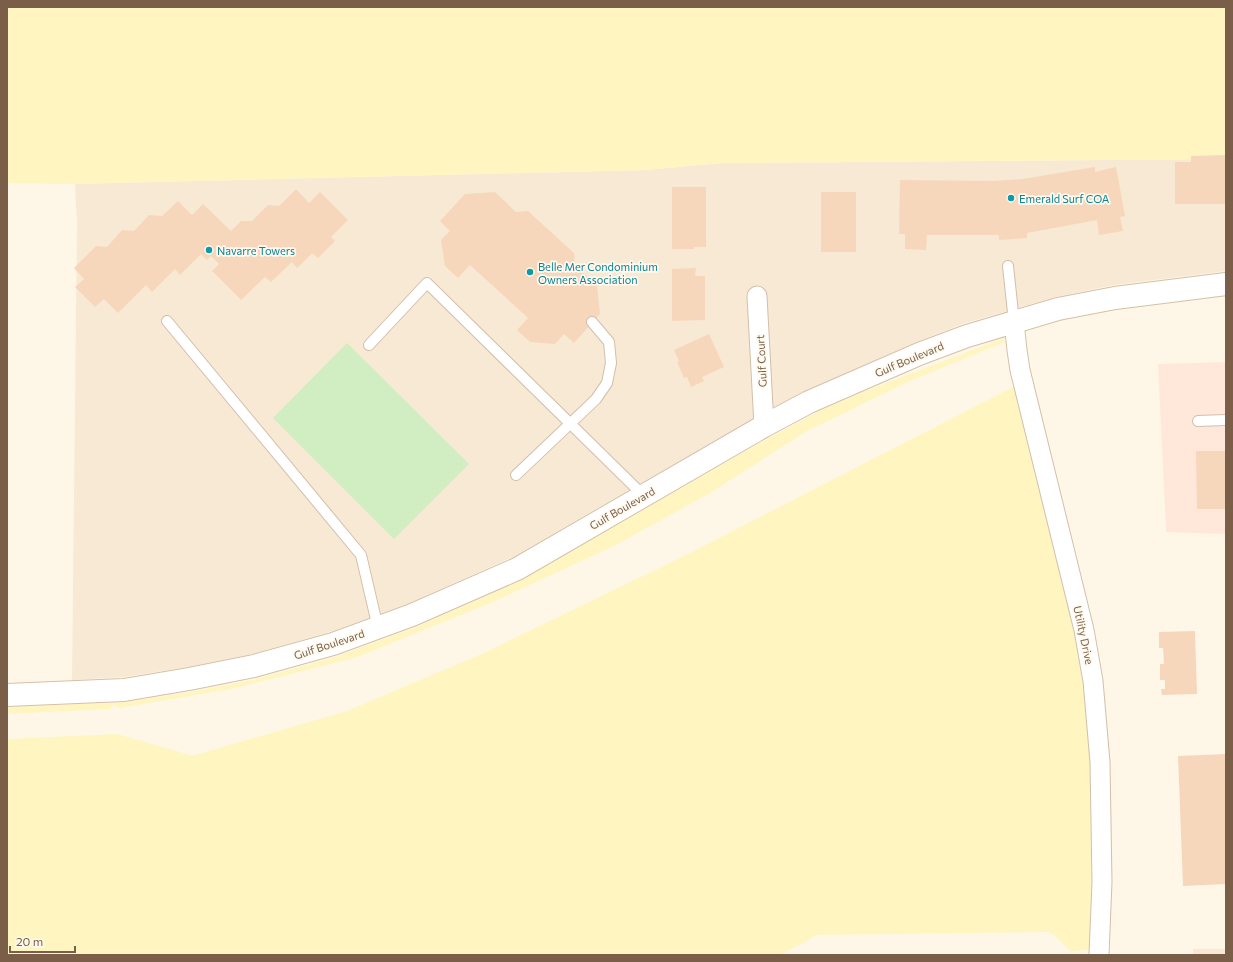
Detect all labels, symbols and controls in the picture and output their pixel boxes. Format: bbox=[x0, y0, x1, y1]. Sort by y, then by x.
place label: Emerald Surf COA bbox=[1019, 192, 1110, 205]
marker: Emerald Surf COA bbox=[1006, 193, 1016, 203]
place label: Navarre Towers bbox=[217, 244, 295, 257]
marker: Navarre Towers bbox=[204, 245, 214, 255]
place label: Belle Mer Condominium Owners Association bbox=[538, 260, 658, 286]
marker: Belle Mer Condominium Owners Association bbox=[525, 267, 535, 277]
street label: Gulf Court bbox=[753, 334, 769, 388]
street label: Gulf Boulevard bbox=[873, 339, 945, 379]
street label: Gulf Boulevard bbox=[587, 484, 657, 532]
street label: Utility Drive bbox=[1071, 604, 1097, 666]
street label: Gulf Boulevard bbox=[292, 626, 366, 662]
scale bar bbox=[10, 928, 75, 954]
text: 20 m bbox=[16, 934, 43, 948]

